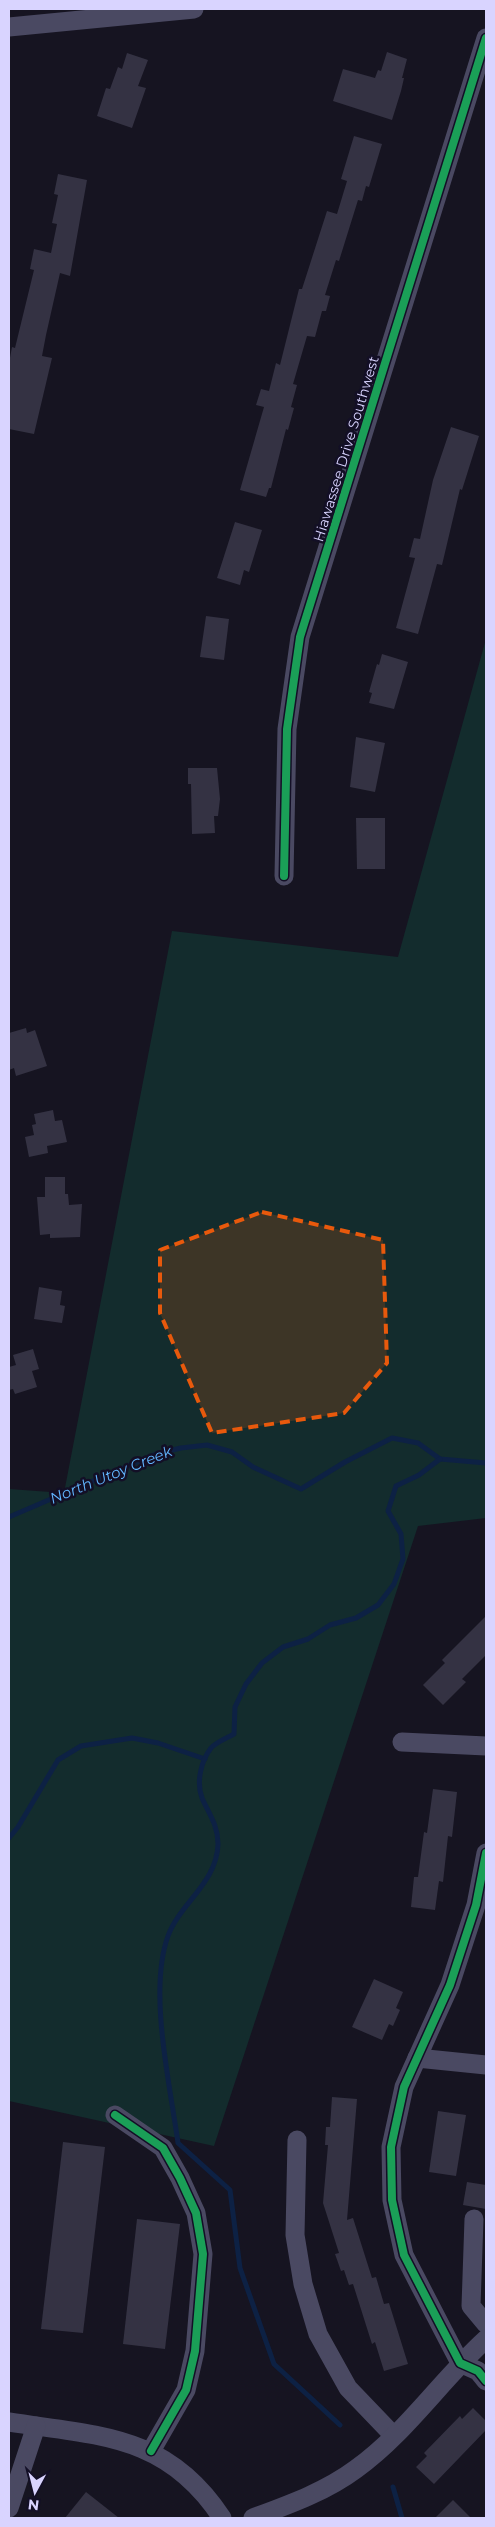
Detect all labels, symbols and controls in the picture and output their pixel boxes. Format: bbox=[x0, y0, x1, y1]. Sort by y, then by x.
street label: Hiawassee Drive Southwest bbox=[309, 354, 383, 544]
water label: North Utoy Creek bbox=[47, 1441, 176, 1508]
north arrow bbox=[10, 2467, 60, 2517]
text: N bbox=[27, 2495, 40, 2515]

